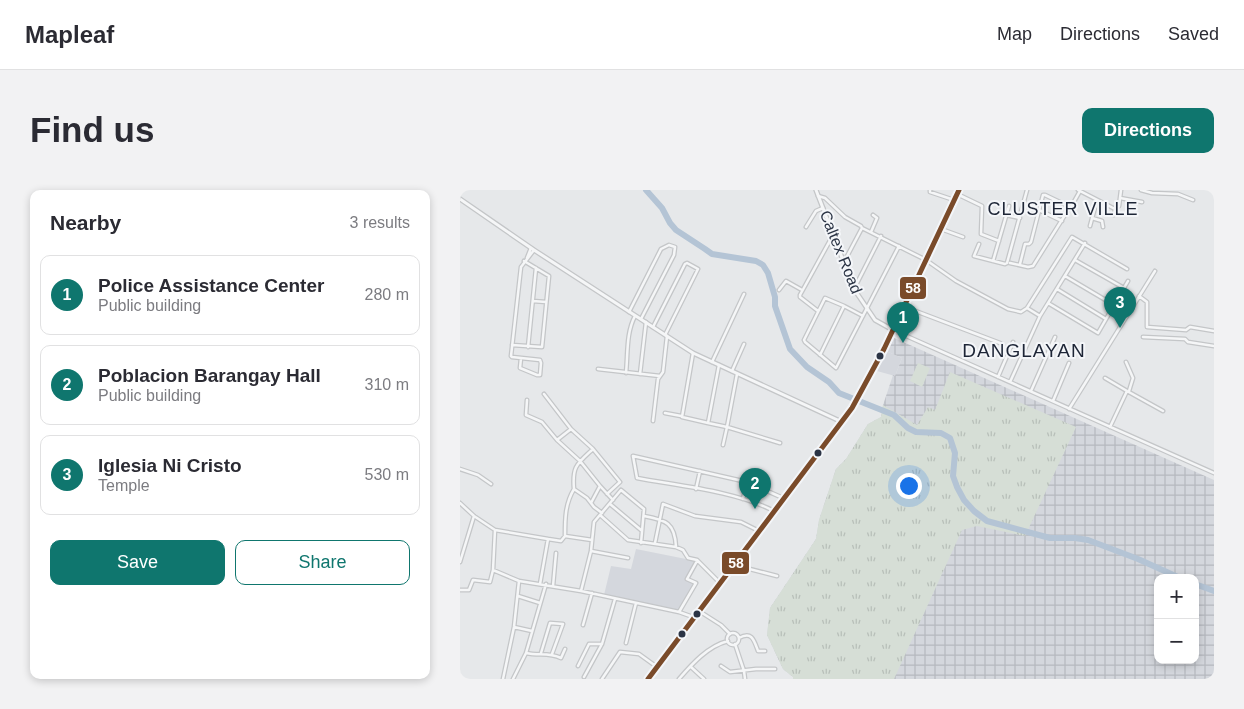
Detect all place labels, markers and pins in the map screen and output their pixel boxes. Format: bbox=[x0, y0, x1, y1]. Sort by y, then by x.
pin: 3 bbox=[1104, 287, 1136, 328]
pin: 1 bbox=[887, 302, 919, 343]
unlabelled marker bbox=[875, 351, 885, 361]
unlabelled marker bbox=[813, 448, 823, 458]
pin: 2 bbox=[739, 468, 771, 509]
unlabelled marker bbox=[692, 609, 702, 619]
unlabelled marker bbox=[677, 629, 687, 639]

